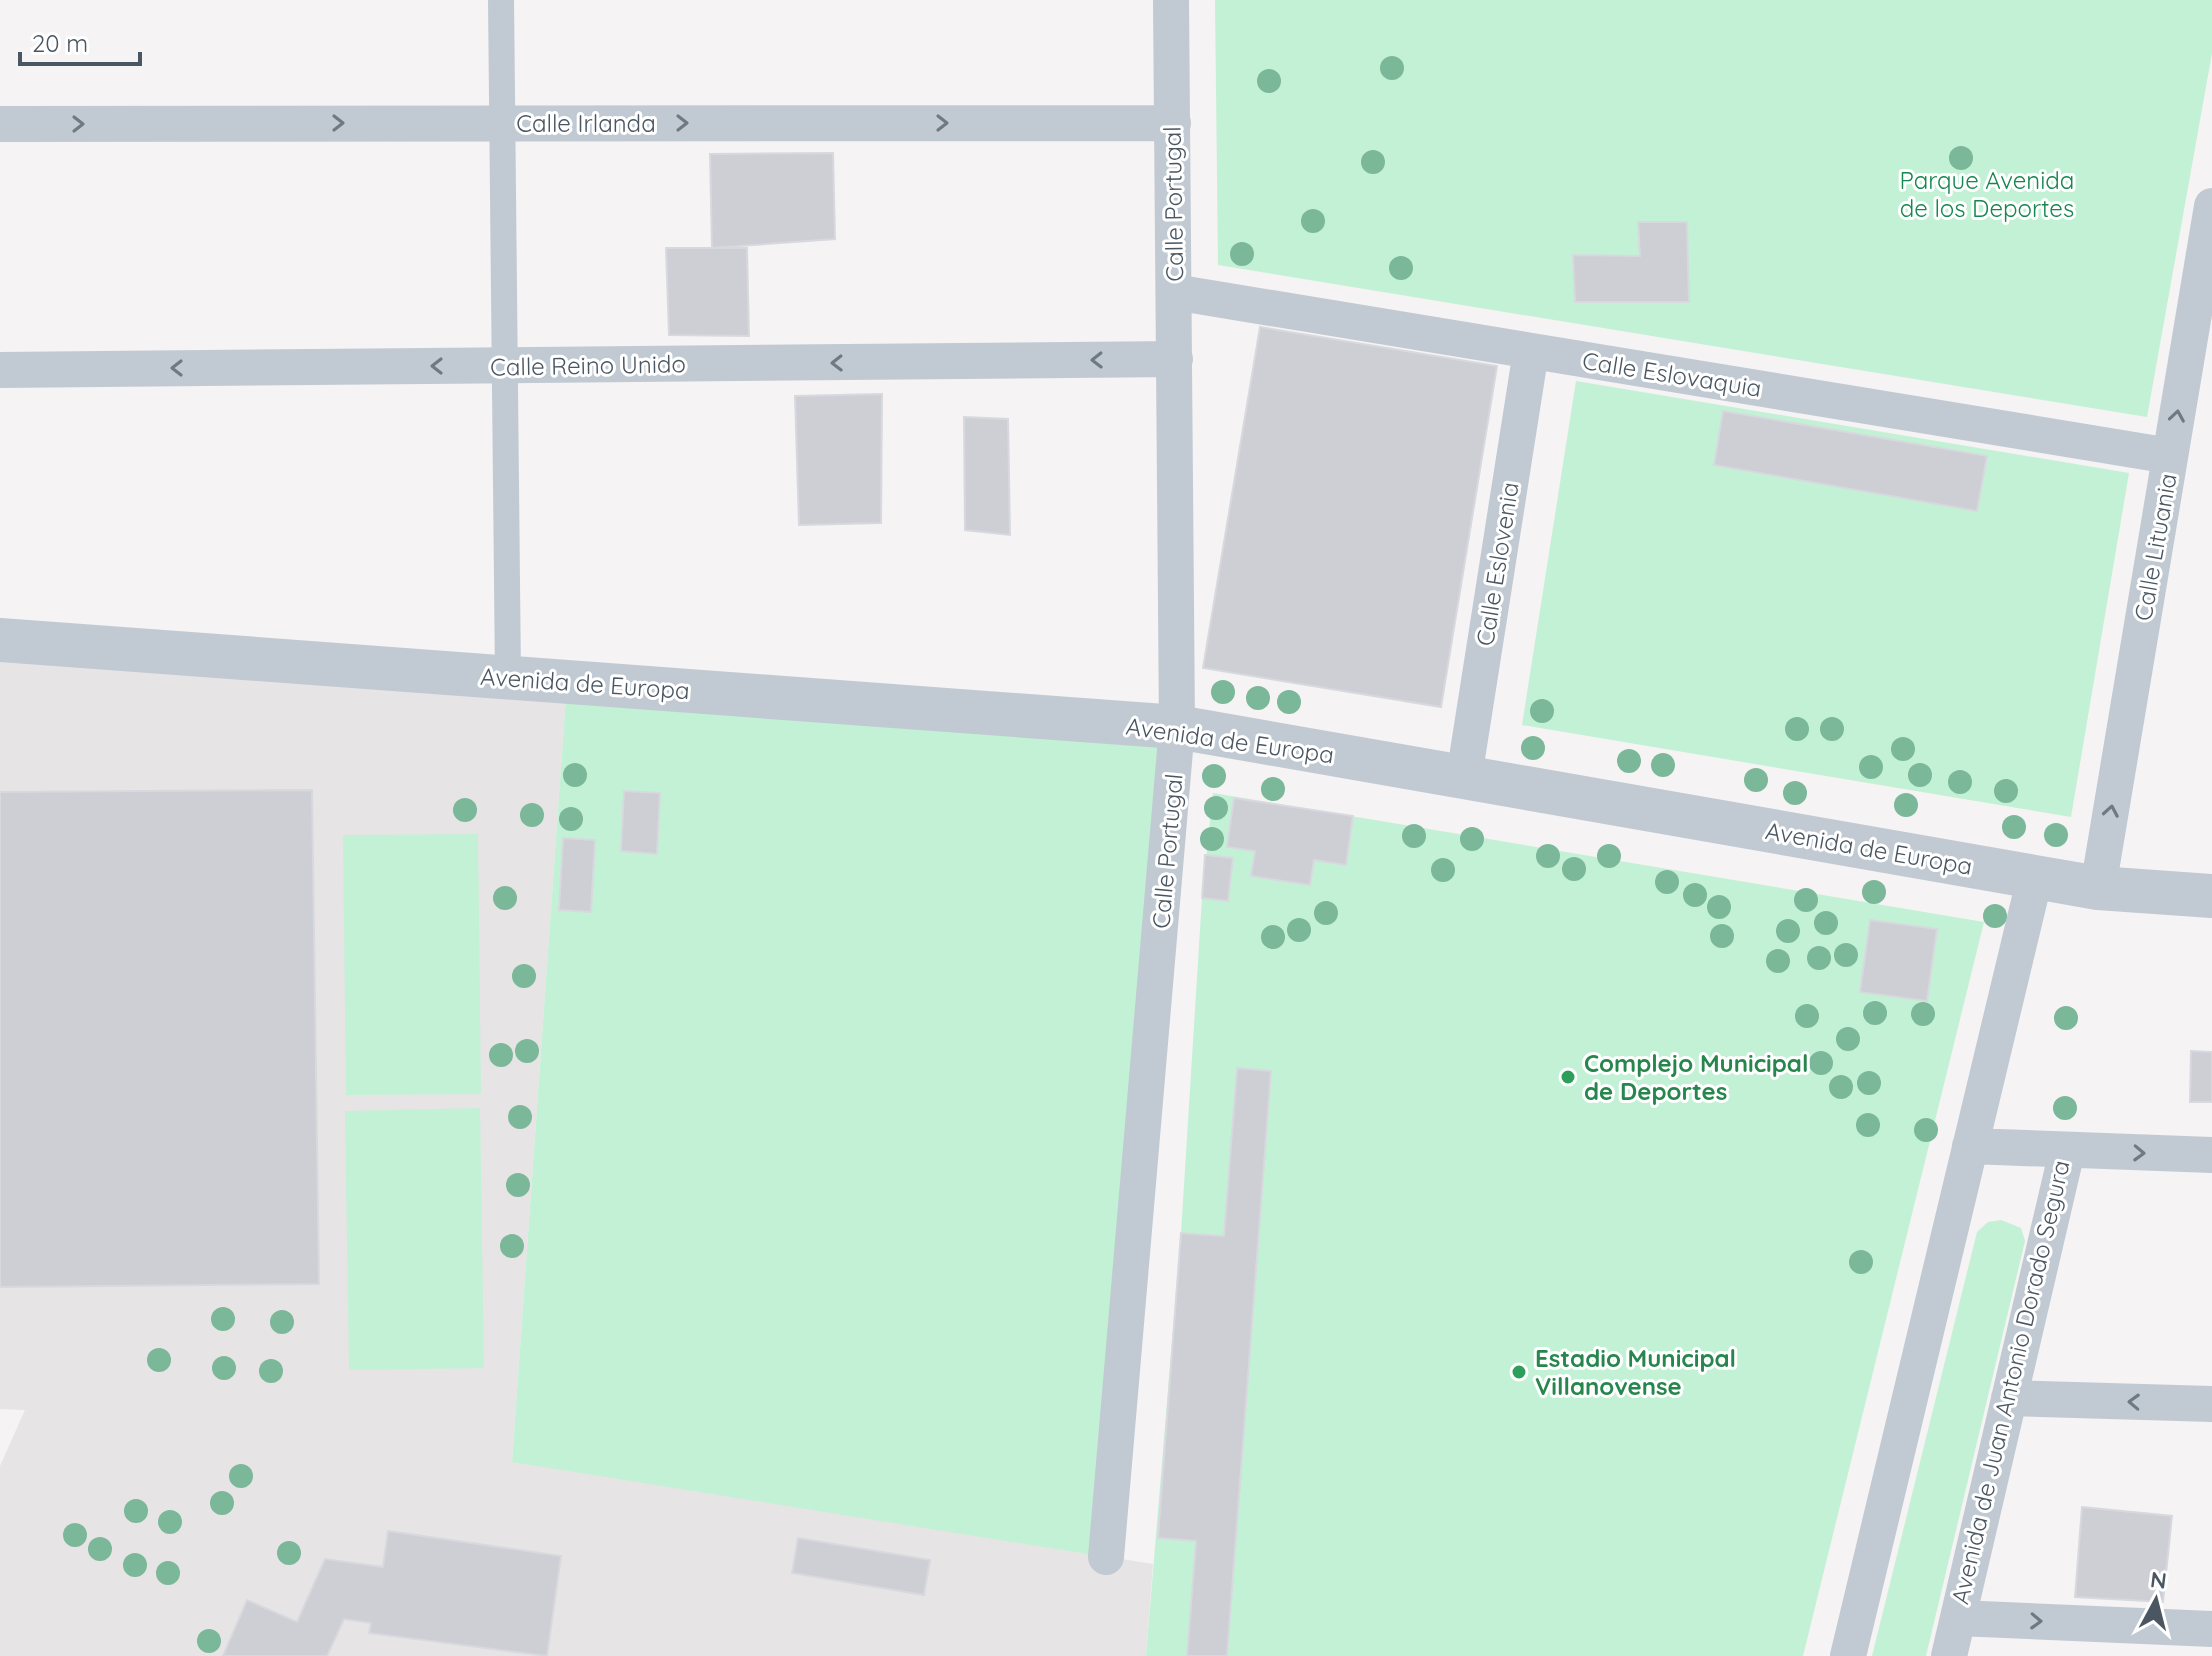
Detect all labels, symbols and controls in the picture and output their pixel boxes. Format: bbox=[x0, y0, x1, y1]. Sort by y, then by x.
scale bar bbox=[20, 16, 140, 66]
text: 20 m bbox=[32, 28, 88, 58]
street label: Calle Irlanda bbox=[516, 108, 656, 138]
one-way arrow bbox=[332, 114, 345, 132]
one-way arrow bbox=[676, 114, 689, 132]
one-way arrow bbox=[936, 114, 949, 132]
one-way arrow bbox=[72, 115, 85, 133]
street label: Calle Portugal bbox=[1157, 126, 1189, 282]
park label: Parque Avenida de los Deportes bbox=[1900, 165, 2074, 223]
street label: Calle Eslovaquia bbox=[1580, 345, 1764, 403]
street label: Calle Reino Unido bbox=[490, 348, 686, 382]
one-way arrow bbox=[1090, 351, 1103, 369]
one-way arrow bbox=[830, 354, 843, 371]
one-way arrow bbox=[430, 357, 443, 375]
one-way arrow bbox=[170, 360, 183, 377]
one-way arrow bbox=[2168, 410, 2185, 423]
street label: Calle Lituania bbox=[2127, 471, 2183, 623]
street label: Calle Eslovenia bbox=[1469, 480, 1525, 648]
street label: Avenida de Europa bbox=[479, 661, 691, 705]
street label: Avenida de Europa bbox=[1124, 711, 1336, 769]
street label: Calle Portugal bbox=[1145, 772, 1189, 930]
one-way arrow bbox=[2101, 804, 2118, 818]
street label: Avenida de Europa bbox=[1763, 815, 1975, 881]
place label: Complejo Municipal de Deportes bbox=[1584, 1048, 1808, 1106]
marker: Complejo Municipal de Deportes bbox=[1559, 1068, 1577, 1086]
one-way arrow bbox=[2133, 1144, 2146, 1162]
street label: Avenida de Juan Antonio Dorado Segura bbox=[1944, 1157, 2076, 1607]
place label: Estadio Municipal Villanovense bbox=[1535, 1343, 1736, 1401]
marker: Estadio Municipal Villanovense bbox=[1510, 1363, 1528, 1381]
one-way arrow bbox=[2127, 1393, 2140, 1410]
north arrow bbox=[2116, 1560, 2196, 1640]
text: N bbox=[2149, 1565, 2168, 1595]
one-way arrow bbox=[2030, 1613, 2042, 1630]

